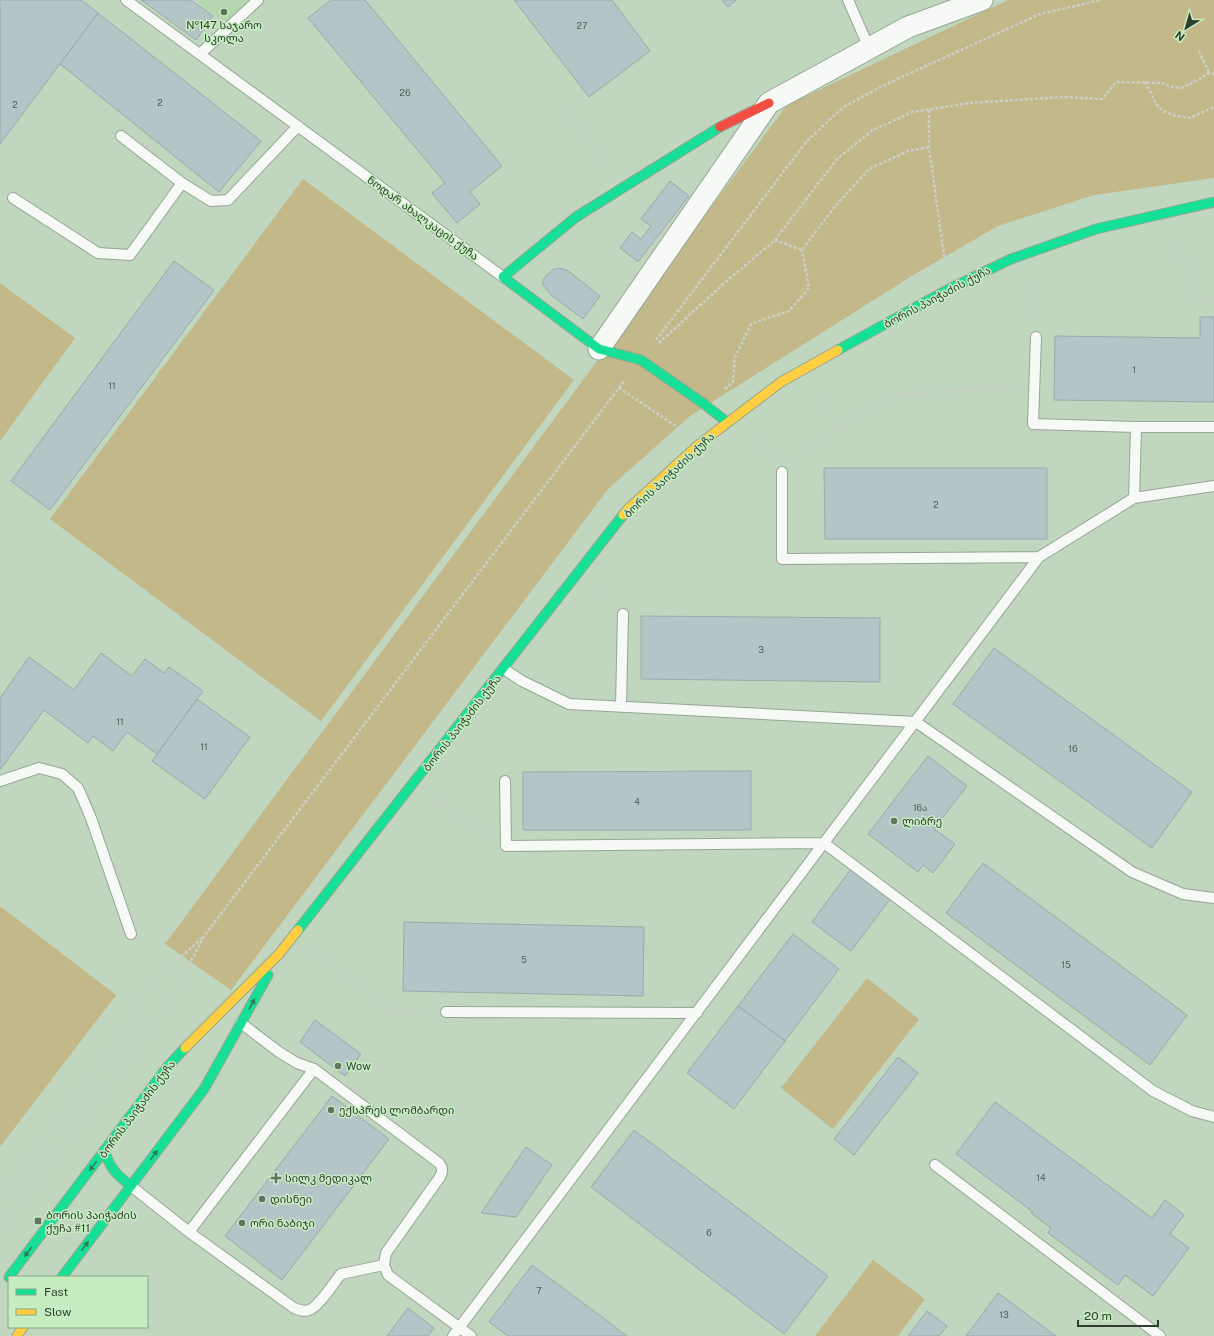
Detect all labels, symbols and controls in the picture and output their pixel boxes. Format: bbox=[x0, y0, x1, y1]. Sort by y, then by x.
marker: №147 საჯარო სკოლა bbox=[219, 7, 229, 17]
north arrow bbox=[1166, 8, 1206, 48]
place label: №147 საჯარო სკოლა bbox=[186, 19, 262, 45]
house number: 27 bbox=[577, 20, 587, 31]
text: N bbox=[1173, 29, 1187, 43]
house number: 26 bbox=[400, 87, 411, 98]
house number: 2 bbox=[157, 97, 163, 108]
house number: 2 bbox=[12, 99, 18, 110]
street label: ნოდარ ახალკაცის ქუჩა bbox=[365, 174, 481, 263]
street label: ბორის პაიჭაძის ქუჩა bbox=[882, 264, 993, 331]
house number: 1 bbox=[1132, 364, 1136, 375]
house number: 11 bbox=[108, 380, 116, 391]
street label: ბორის პაიჭაძის ქუჩა bbox=[621, 430, 717, 521]
house number: 2 bbox=[933, 499, 939, 510]
house number: 3 bbox=[758, 644, 764, 655]
street label: ბორის პაიჭაძის ქუჩა bbox=[421, 672, 504, 774]
house number: 11 bbox=[116, 716, 124, 727]
house number: 11 bbox=[200, 741, 208, 752]
house number: 16 bbox=[1068, 743, 1078, 754]
house number: 4 bbox=[634, 796, 640, 807]
house number: 16ა bbox=[913, 802, 927, 813]
place label: ლიბრე bbox=[902, 815, 942, 828]
marker: ლიბრე bbox=[889, 816, 899, 826]
house number: 5 bbox=[521, 954, 527, 965]
house number: 15 bbox=[1061, 959, 1071, 970]
one-way arrow bbox=[248, 998, 255, 1010]
street label: ბორის პაიჭაძის ქუჩა bbox=[96, 1058, 178, 1161]
place label: Wow bbox=[346, 1060, 371, 1072]
marker: Wow bbox=[333, 1061, 343, 1071]
place label: ექსპრეს ლომბარდი bbox=[339, 1104, 454, 1117]
marker: ექსპრეს ლომბარდი bbox=[326, 1105, 336, 1115]
one-way arrow bbox=[150, 1150, 158, 1161]
one-way arrow bbox=[89, 1161, 97, 1172]
marker: სილკ მედიკალ bbox=[270, 1172, 282, 1184]
place label: სილკ მედიკალ bbox=[285, 1172, 372, 1185]
house number: 14 bbox=[1036, 1172, 1046, 1183]
place label: დისნეი bbox=[270, 1193, 312, 1206]
marker: დისნეი bbox=[257, 1194, 267, 1204]
place label: ბორის პაიჭაძის ქუჩა #11 bbox=[46, 1209, 137, 1235]
marker: ბორის პაიჭაძის ქუჩა #11 bbox=[33, 1216, 43, 1226]
place label: ორი ნაბიჯი bbox=[250, 1217, 315, 1230]
marker: ორი ნაბიჯი bbox=[237, 1218, 247, 1228]
house number: 6 bbox=[706, 1227, 712, 1238]
one-way arrow bbox=[81, 1241, 89, 1251]
one-way arrow bbox=[24, 1247, 32, 1258]
legend bbox=[8, 1276, 148, 1328]
text: Fast bbox=[44, 1285, 69, 1299]
house number: 7 bbox=[536, 1285, 542, 1296]
scale bar bbox=[1078, 1302, 1158, 1328]
text: Slow bbox=[44, 1305, 72, 1319]
house number: 13 bbox=[999, 1309, 1009, 1320]
text: 20 m bbox=[1084, 1309, 1112, 1323]

